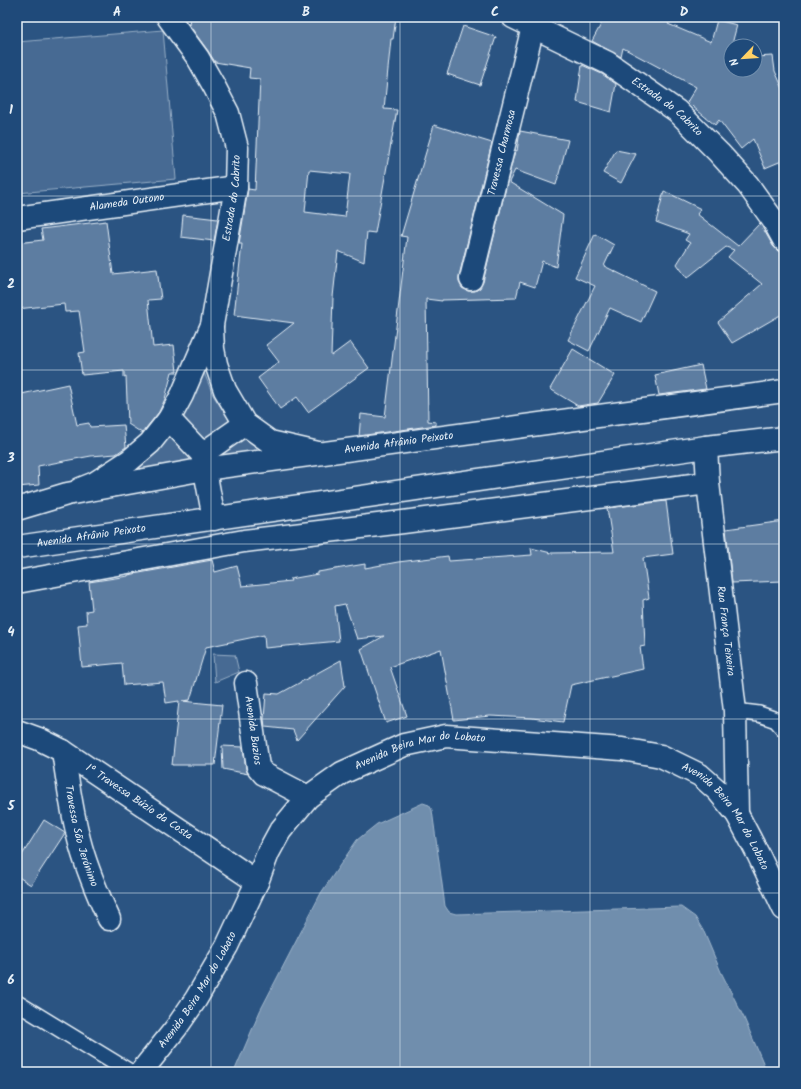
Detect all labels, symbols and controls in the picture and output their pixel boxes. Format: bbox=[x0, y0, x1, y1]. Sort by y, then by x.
text: A bbox=[113, 2, 121, 23]
text: B bbox=[302, 2, 310, 23]
text: C bbox=[491, 2, 499, 23]
text: D bbox=[680, 2, 689, 23]
north arrow bbox=[723, 38, 763, 78]
text: N bbox=[725, 55, 744, 69]
street label: Estrada do Cabrito bbox=[627, 73, 707, 141]
text: 1 bbox=[9, 100, 13, 121]
street label: Travessa Charmosa bbox=[483, 108, 521, 198]
street label: Estrada do Cabrito bbox=[218, 155, 246, 243]
street label: Alameda Outono bbox=[88, 188, 166, 217]
text: 2 bbox=[7, 274, 15, 295]
street label: Avenida Afrânio Peixoto bbox=[343, 427, 455, 459]
text: 3 bbox=[6, 448, 15, 469]
street label: Avenida Afrânio Peixoto bbox=[35, 519, 147, 553]
street label: Rua França Teixeira bbox=[711, 585, 740, 677]
text: 4 bbox=[7, 622, 15, 643]
street label: Avenida Buzios bbox=[239, 695, 267, 766]
street label: Avenida Beira Mar do Lobato bbox=[352, 727, 486, 775]
street label: Avenida Beira Mar do Lobato bbox=[678, 758, 773, 873]
street label: 1ª Travessa Búzio da Costa bbox=[82, 759, 196, 845]
street label: Travessa São Jerónimo bbox=[59, 784, 103, 890]
text: 5 bbox=[7, 796, 16, 817]
street label: Avenida Beira Mar do Lobato bbox=[154, 929, 242, 1052]
text: 6 bbox=[7, 970, 15, 991]

